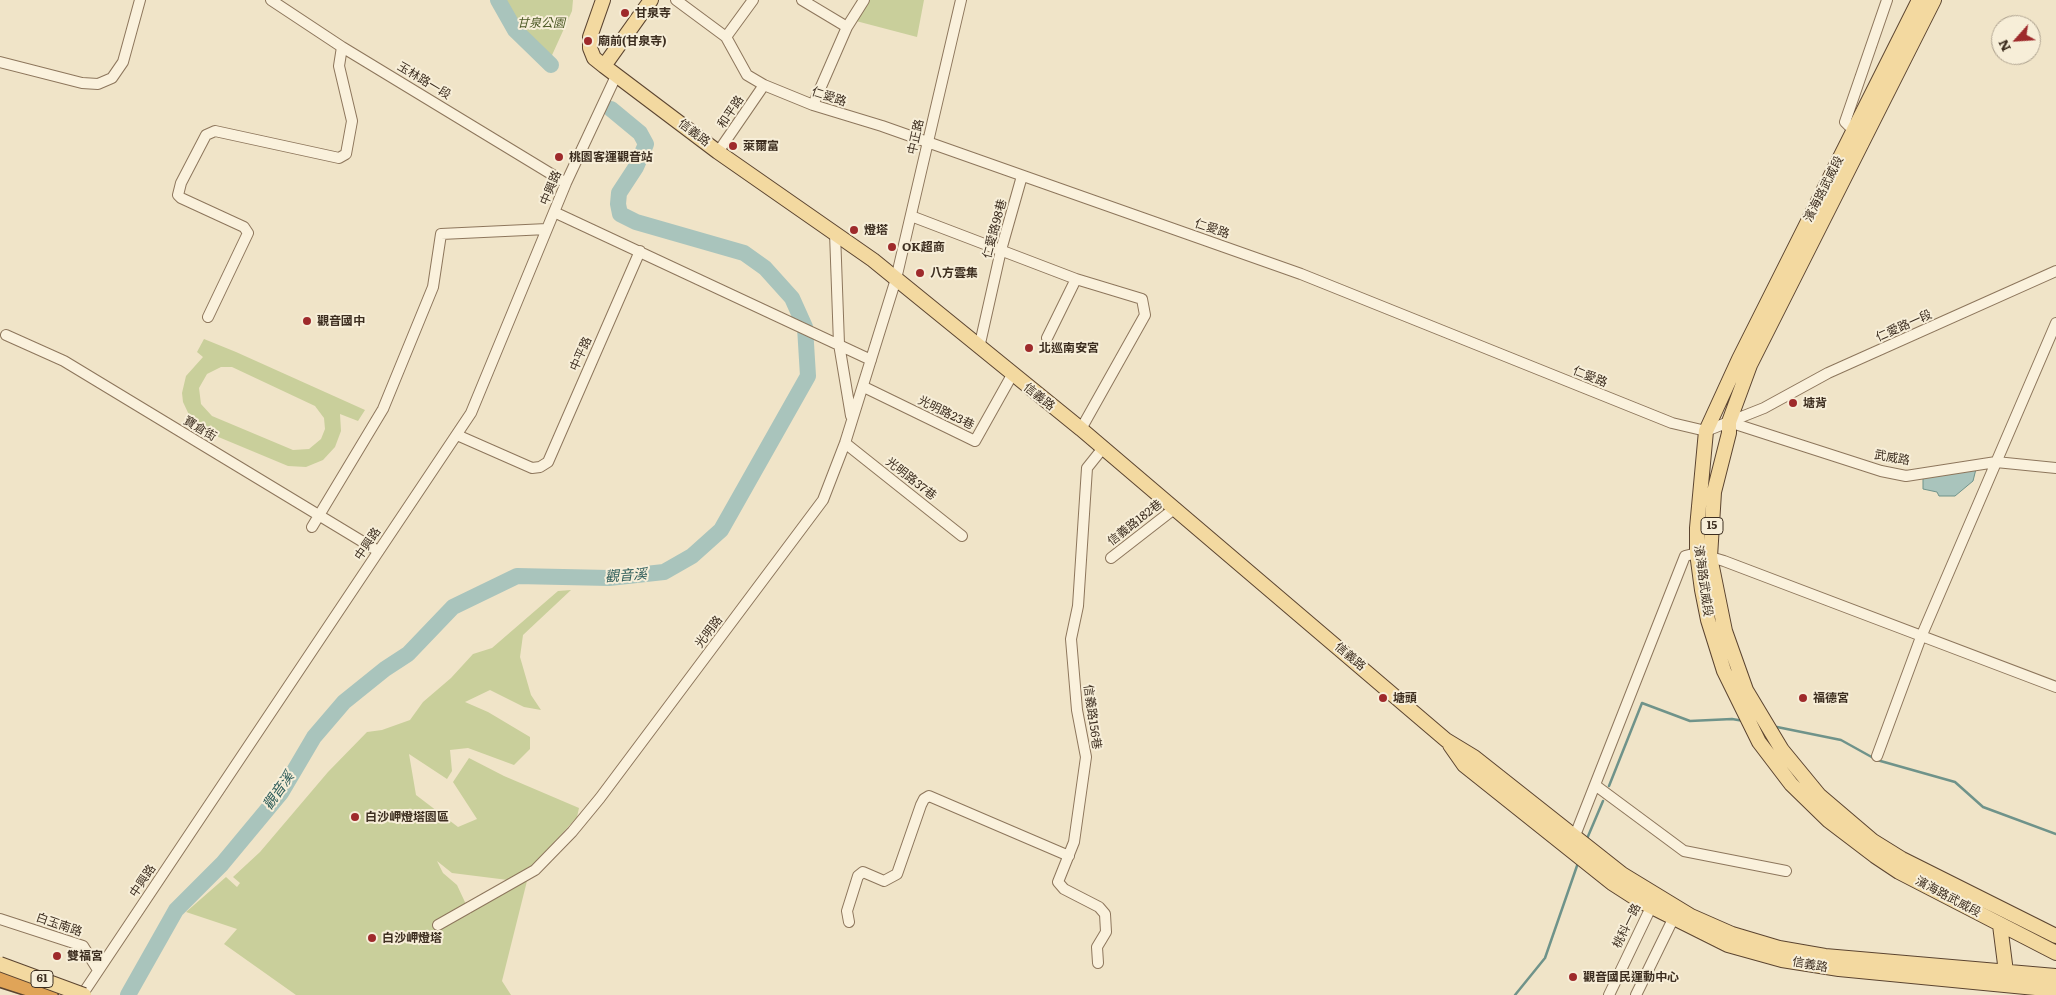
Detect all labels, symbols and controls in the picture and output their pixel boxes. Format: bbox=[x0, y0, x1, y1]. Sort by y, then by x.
place label: 甘泉寺 bbox=[635, 6, 671, 20]
marker: 甘泉寺 bbox=[619, 7, 631, 19]
north arrow bbox=[1991, 15, 2041, 65]
park label: 甘泉公園 bbox=[517, 16, 565, 30]
place label: 廟前(甘泉寺) bbox=[598, 34, 667, 48]
marker: 廟前(甘泉寺) bbox=[582, 35, 594, 47]
text: N bbox=[1992, 36, 2015, 56]
street label: 玉林路一段 bbox=[395, 59, 453, 103]
street label: 仁愛路 bbox=[810, 85, 848, 109]
street label: 和平路 bbox=[715, 93, 747, 131]
street label: 信義路 bbox=[675, 116, 713, 150]
street label: 中正路 bbox=[905, 118, 927, 156]
place label: 萊爾富 bbox=[743, 139, 779, 153]
marker: 萊爾富 bbox=[727, 140, 739, 152]
place label: 桃園客運觀音站 bbox=[569, 150, 653, 164]
marker: 桃園客運觀音站 bbox=[553, 151, 565, 163]
street label: 濱海路武威段 bbox=[1801, 154, 1847, 224]
street label: 中興路 bbox=[537, 169, 565, 207]
street label: 仁愛路98巷 bbox=[980, 198, 1010, 260]
street label: 仁愛路 bbox=[1193, 216, 1231, 242]
place label: 燈塔 bbox=[864, 223, 888, 237]
marker: 燈塔 bbox=[848, 224, 860, 236]
place label: OK超商 bbox=[902, 240, 945, 254]
marker: OK超商 bbox=[886, 241, 898, 253]
place label: 八方雲集 bbox=[930, 266, 978, 280]
marker: 八方雲集 bbox=[914, 267, 926, 279]
street label: 仁愛路一段 bbox=[1874, 307, 1934, 345]
place label: 觀音國中 bbox=[317, 314, 365, 328]
marker: 觀音國中 bbox=[301, 315, 313, 327]
street label: 中平路 bbox=[567, 335, 595, 373]
place label: 北巡南安宮 bbox=[1039, 341, 1099, 355]
marker: 北巡南安宮 bbox=[1023, 342, 1035, 354]
street label: 仁愛路 bbox=[1571, 364, 1609, 390]
street label: 信義路 bbox=[1020, 380, 1058, 414]
street label: 光明路23巷 bbox=[916, 393, 976, 433]
place label: 塘背 bbox=[1803, 396, 1827, 410]
marker: 塘背 bbox=[1787, 397, 1799, 409]
street label: 寶倉街 bbox=[181, 414, 219, 444]
street label: 武威路 bbox=[1873, 448, 1911, 468]
street label: 光明路37巷 bbox=[883, 455, 939, 503]
street label: 信義路182巷 bbox=[1105, 497, 1165, 549]
road number: 15 bbox=[1701, 518, 1723, 534]
street label: 中興路 bbox=[352, 525, 384, 563]
street label: 濱海路武威段 bbox=[1691, 544, 1715, 618]
water label: 觀音溪 bbox=[604, 566, 648, 586]
street label: 光明路 bbox=[692, 613, 726, 651]
street label: 信義路 bbox=[1332, 640, 1368, 674]
street label: 信義路156巷 bbox=[1080, 684, 1104, 750]
place label: 塘頭 bbox=[1393, 691, 1417, 705]
place label: 福德宮 bbox=[1813, 691, 1849, 705]
marker: 塘頭 bbox=[1377, 692, 1389, 704]
marker: 福德宮 bbox=[1797, 692, 1809, 704]
water label: 觀音溪 bbox=[260, 769, 298, 813]
place label: 白沙岬燈塔園區 bbox=[365, 810, 449, 824]
marker: 白沙岬燈塔園區 bbox=[349, 811, 361, 823]
street label: 中興路 bbox=[127, 862, 159, 900]
street label: 濱海路武威段 bbox=[1913, 874, 1983, 920]
street label: 桃科一路 bbox=[1610, 901, 1644, 951]
street label: 白玉南路 bbox=[34, 910, 84, 940]
place label: 白沙岬燈塔 bbox=[382, 931, 442, 945]
marker: 白沙岬燈塔 bbox=[366, 932, 378, 944]
place label: 雙福宮 bbox=[67, 949, 103, 963]
marker: 雙福宮 bbox=[51, 950, 63, 962]
street label: 信義路 bbox=[1791, 955, 1829, 975]
place label: 觀音國民運動中心 bbox=[1583, 970, 1679, 984]
road number: 61 bbox=[31, 971, 53, 988]
marker: 觀音國民運動中心 bbox=[1567, 971, 1579, 983]

